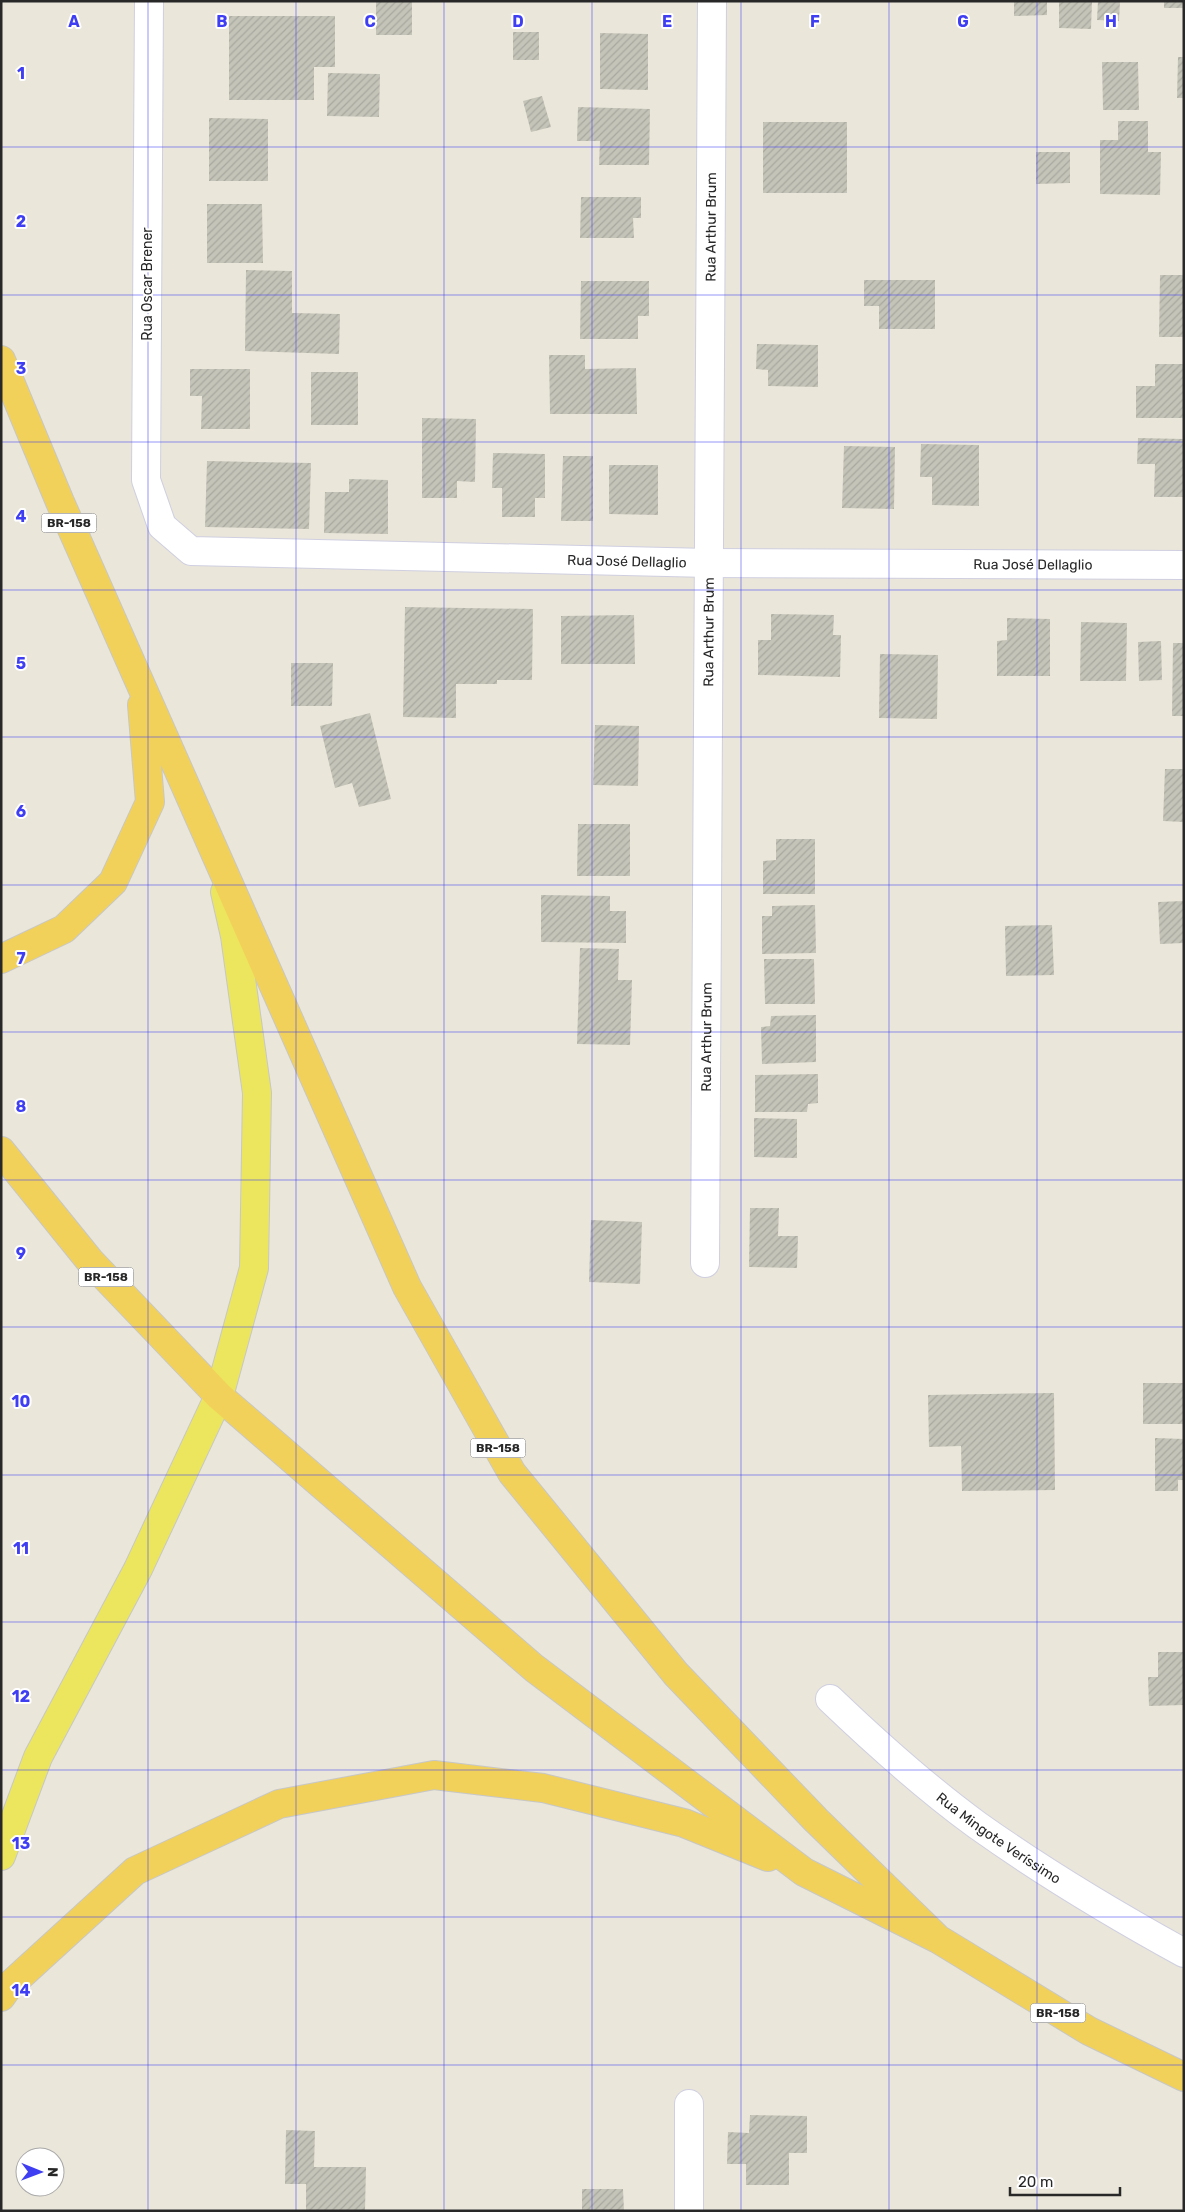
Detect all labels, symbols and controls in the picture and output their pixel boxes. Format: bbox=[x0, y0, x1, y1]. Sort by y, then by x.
text: A bbox=[68, 12, 80, 31]
text: B bbox=[216, 12, 228, 31]
text: C bbox=[364, 12, 376, 31]
text: D bbox=[512, 12, 524, 31]
text: E bbox=[662, 12, 672, 31]
text: F bbox=[810, 12, 820, 31]
text: G bbox=[957, 12, 969, 31]
text: H bbox=[1105, 12, 1117, 31]
text: 1 bbox=[17, 64, 25, 83]
street label: Rua Arthur Brum bbox=[702, 172, 720, 282]
text: 2 bbox=[16, 212, 26, 231]
street label: Rua Oscar Brener bbox=[139, 227, 156, 341]
text: 3 bbox=[16, 359, 26, 378]
text: 4 bbox=[16, 507, 27, 526]
road number: BR-158 bbox=[42, 514, 96, 532]
street label: Rua José Dellaglio bbox=[567, 552, 687, 571]
street label: Rua José Dellaglio bbox=[973, 556, 1093, 574]
street label: Rua Arthur Brum bbox=[700, 577, 718, 687]
text: 5 bbox=[16, 654, 26, 673]
text: 6 bbox=[16, 802, 26, 821]
text: 7 bbox=[16, 949, 26, 968]
street label: Rua Arthur Brum bbox=[698, 982, 716, 1092]
text: 8 bbox=[16, 1097, 27, 1116]
text: 9 bbox=[16, 1244, 26, 1263]
road number: BR-158 bbox=[78, 1268, 134, 1286]
text: 10 bbox=[12, 1392, 31, 1411]
road number: BR-158 bbox=[470, 1439, 526, 1458]
text: 11 bbox=[13, 1539, 29, 1558]
text: 12 bbox=[12, 1687, 30, 1706]
street label: Rua Mingote Veríssimo bbox=[933, 1789, 1064, 1888]
text: 13 bbox=[12, 1834, 30, 1853]
text: 14 bbox=[12, 1981, 31, 2000]
road number: BR-158 bbox=[1030, 2004, 1086, 2022]
north arrow bbox=[15, 2147, 65, 2197]
scale bar bbox=[1010, 2164, 1120, 2196]
text: N bbox=[44, 2167, 61, 2177]
text: 20 m bbox=[1018, 2173, 1053, 2191]

